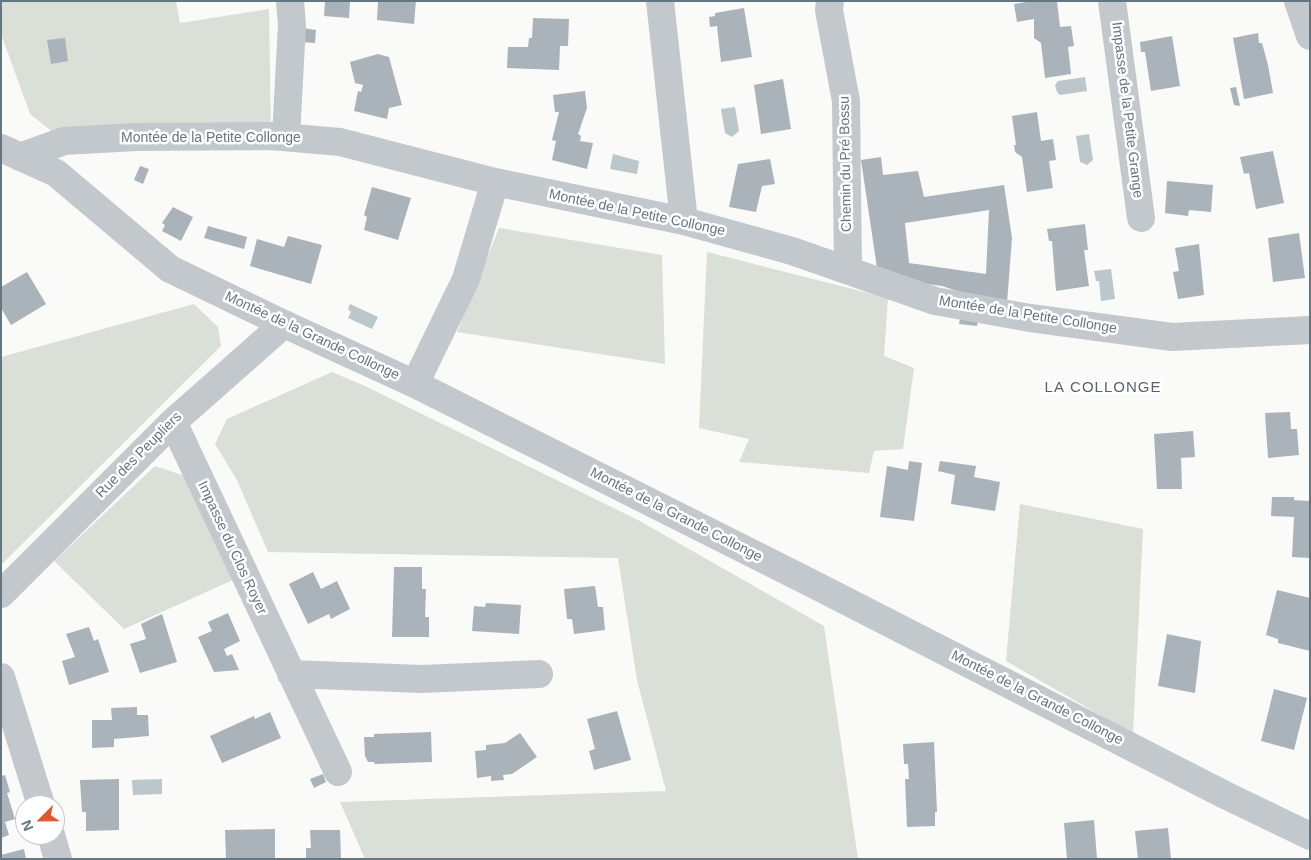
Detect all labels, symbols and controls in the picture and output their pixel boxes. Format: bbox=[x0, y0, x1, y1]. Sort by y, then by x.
street label: Impasse de la Petite Grange bbox=[1108, 21, 1146, 199]
street label: Chemin du Pré Bossu bbox=[836, 96, 856, 232]
street label: Montée de la Petite Collonge bbox=[121, 130, 301, 146]
street label: Montée de la Petite Collonge bbox=[547, 186, 727, 240]
street label: Montée de la Grande Collonge bbox=[222, 288, 402, 384]
street label: Montée de la Petite Collonge bbox=[938, 293, 1118, 337]
district label: LA COLLONGE bbox=[1043, 379, 1163, 397]
street label: Rue des Peupliers bbox=[93, 409, 185, 501]
street label: Montée de la Grande Collonge bbox=[587, 464, 765, 566]
street label: Impasse du Clos Royer bbox=[194, 479, 270, 617]
street label: Montée de la Grande Collonge bbox=[948, 647, 1126, 749]
north arrow bbox=[15, 795, 65, 845]
text: N bbox=[18, 818, 36, 833]

